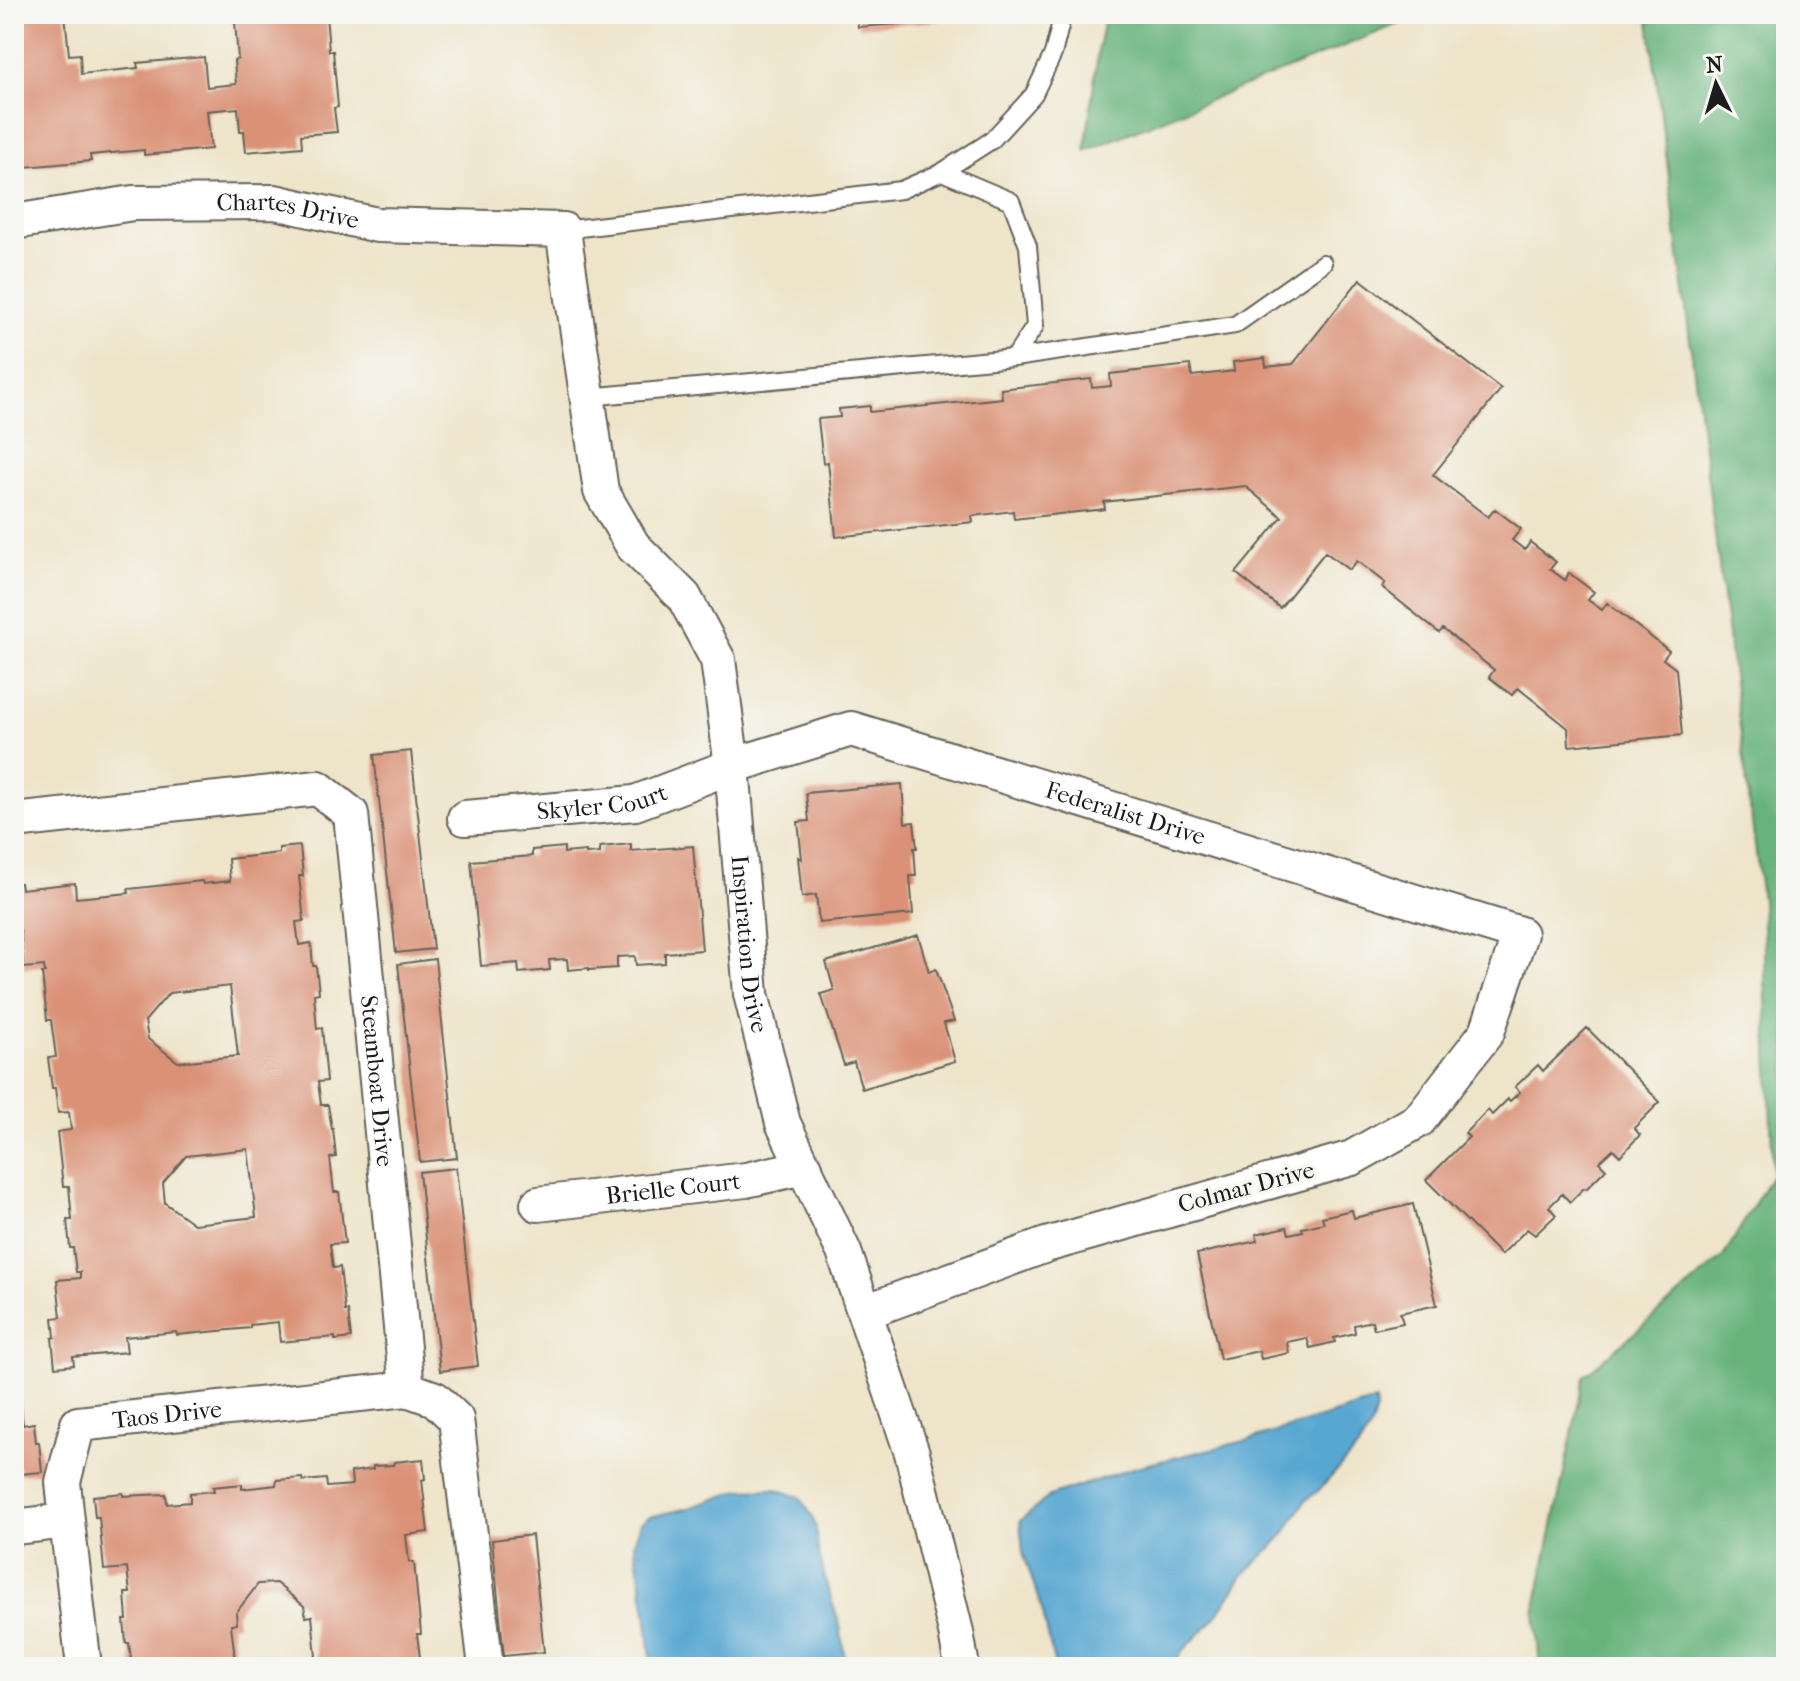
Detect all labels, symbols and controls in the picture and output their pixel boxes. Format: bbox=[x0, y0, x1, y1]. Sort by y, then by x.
north arrow bbox=[1676, 44, 1756, 124]
text: N bbox=[1705, 51, 1724, 79]
street label: Chartes Drive bbox=[216, 188, 362, 235]
street label: Federalist Drive bbox=[1042, 775, 1209, 851]
street label: Skyler Court bbox=[536, 778, 671, 826]
street label: Inspiration Drive bbox=[725, 854, 774, 1036]
street label: Steamboat Drive bbox=[355, 994, 399, 1168]
street label: Colmar Drive bbox=[1175, 1155, 1317, 1219]
street label: Brielle Court bbox=[604, 1167, 742, 1210]
street label: Taos Drive bbox=[111, 1395, 223, 1434]

